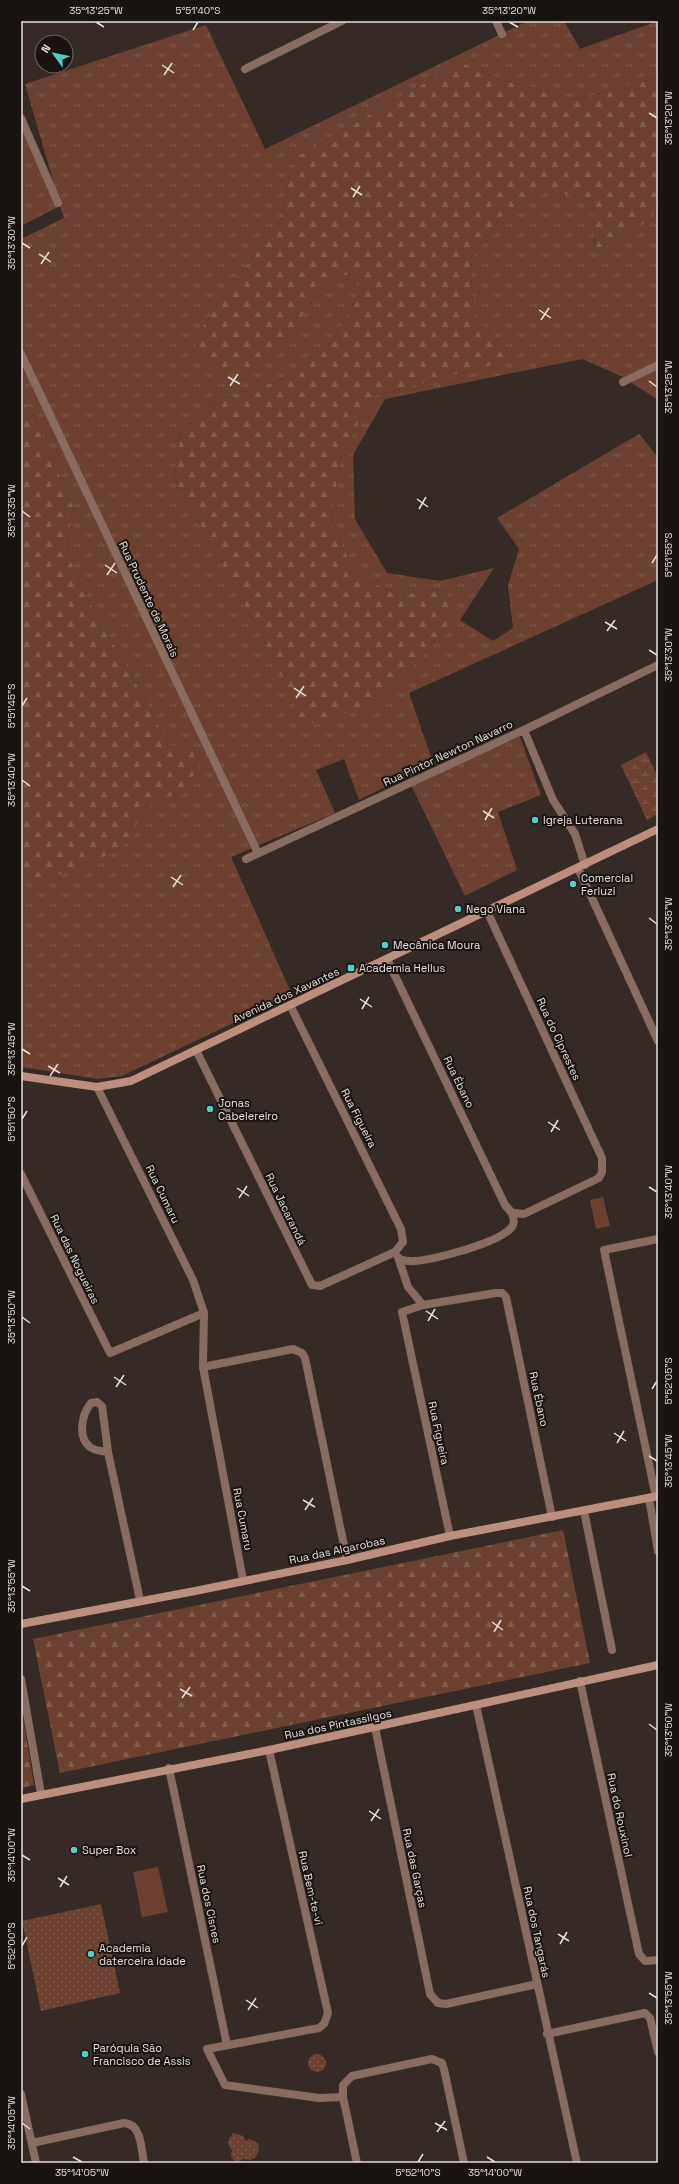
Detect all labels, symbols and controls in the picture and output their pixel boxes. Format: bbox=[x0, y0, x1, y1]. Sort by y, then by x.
text: 35°13'25"W bbox=[69, 4, 123, 17]
text: 5°51'40"S bbox=[176, 4, 220, 17]
text: 35°13'20"W bbox=[482, 4, 536, 17]
north arrow bbox=[34, 34, 74, 74]
text: N bbox=[38, 42, 53, 55]
text: 35°13'20"W bbox=[662, 91, 675, 145]
text: 35°13'30"W bbox=[5, 216, 18, 270]
text: 35°13'25"W bbox=[662, 360, 675, 414]
text: 35°13'35"W bbox=[5, 484, 18, 538]
text: 5°51'55"S bbox=[662, 533, 675, 577]
street label: Rua Prudente de Morais bbox=[116, 539, 182, 659]
text: 35°13'30"W bbox=[662, 628, 675, 682]
text: 5°51'45"S bbox=[5, 684, 18, 728]
street label: Rua Pintor Newton Navarro bbox=[381, 717, 515, 789]
text: 35°13'40"W bbox=[5, 753, 18, 807]
place label: Igreja Luterana bbox=[543, 813, 623, 827]
marker: Igreja Luterana bbox=[530, 815, 540, 825]
place label: Comercial Ferluzi bbox=[581, 871, 633, 898]
marker: Comercial Ferluzi bbox=[568, 879, 578, 889]
text: 35°13'35"W bbox=[662, 897, 675, 951]
place label: Nego Viana bbox=[466, 902, 526, 916]
marker: Nego Viana bbox=[453, 904, 463, 914]
place label: Mecânica Moura bbox=[393, 938, 481, 952]
marker: Mecânica Moura bbox=[380, 940, 390, 950]
place label: Academia Hellus bbox=[359, 961, 445, 975]
marker: Academia Hellus bbox=[346, 963, 356, 973]
street label: Avenida dos Xavantes bbox=[230, 964, 342, 1026]
street label: Rua do Ciprestes bbox=[534, 995, 584, 1083]
text: 35°13'45"W bbox=[5, 1022, 18, 1076]
street label: Rua Ébano bbox=[440, 1054, 478, 1110]
street label: Rua Figueira bbox=[338, 1086, 380, 1151]
text: 5°51'50"S bbox=[5, 1096, 18, 1142]
place label: Jonas Cabelereiro bbox=[218, 1096, 278, 1123]
marker: Jonas Cabelereiro bbox=[205, 1104, 215, 1114]
street label: Rua Cumaru bbox=[143, 1162, 183, 1226]
text: 35°13'40"W bbox=[662, 1165, 675, 1219]
street label: Rua Jacarandá bbox=[262, 1171, 310, 1248]
street label: Rua das Nogueiras bbox=[47, 1212, 103, 1306]
text: 35°13'50"W bbox=[5, 1290, 18, 1344]
text: 5°52'05"S bbox=[662, 1357, 675, 1405]
street label: Rua Ébano bbox=[526, 1370, 552, 1428]
street label: Rua Figueira bbox=[425, 1400, 453, 1467]
text: 35°13'45"W bbox=[662, 1434, 675, 1488]
street label: Rua Cumaru bbox=[230, 1487, 256, 1551]
street label: Rua das Algarobas bbox=[288, 1533, 386, 1567]
text: 35°13'55"W bbox=[5, 1559, 18, 1613]
text: 35°13'50"W bbox=[662, 1703, 675, 1757]
street label: Rua dos Pintassilgos bbox=[283, 1706, 393, 1742]
street label: Rua do Rouxinol bbox=[604, 1772, 636, 1858]
street label: Rua das Garças bbox=[400, 1827, 430, 1909]
text: 35°14'00"W bbox=[5, 1828, 18, 1882]
place label: Super Box bbox=[82, 1843, 137, 1857]
marker: Super Box bbox=[69, 1845, 79, 1855]
street label: Rua Bem-te-vi bbox=[296, 1850, 326, 1927]
street label: Rua dos Cisnes bbox=[194, 1863, 224, 1945]
street label: Rua dos Tangarás bbox=[520, 1885, 554, 1979]
text: 5°52'00"S bbox=[5, 1922, 18, 1970]
place label: Academia daterceira idade bbox=[99, 1941, 186, 1968]
marker: Academia daterceira idade bbox=[86, 1949, 96, 1959]
text: 35°13'55"W bbox=[662, 1971, 675, 2025]
place label: Paróquia São Francisco de Assis bbox=[93, 2041, 191, 2068]
marker: Paróquia São Francisco de Assis bbox=[80, 2049, 90, 2059]
text: 35°14'05"W bbox=[5, 2096, 18, 2150]
text: 35°14'05"W bbox=[55, 2166, 109, 2179]
text: 5°52'10"S bbox=[395, 2166, 441, 2179]
text: 35°14'00"W bbox=[468, 2166, 522, 2179]

